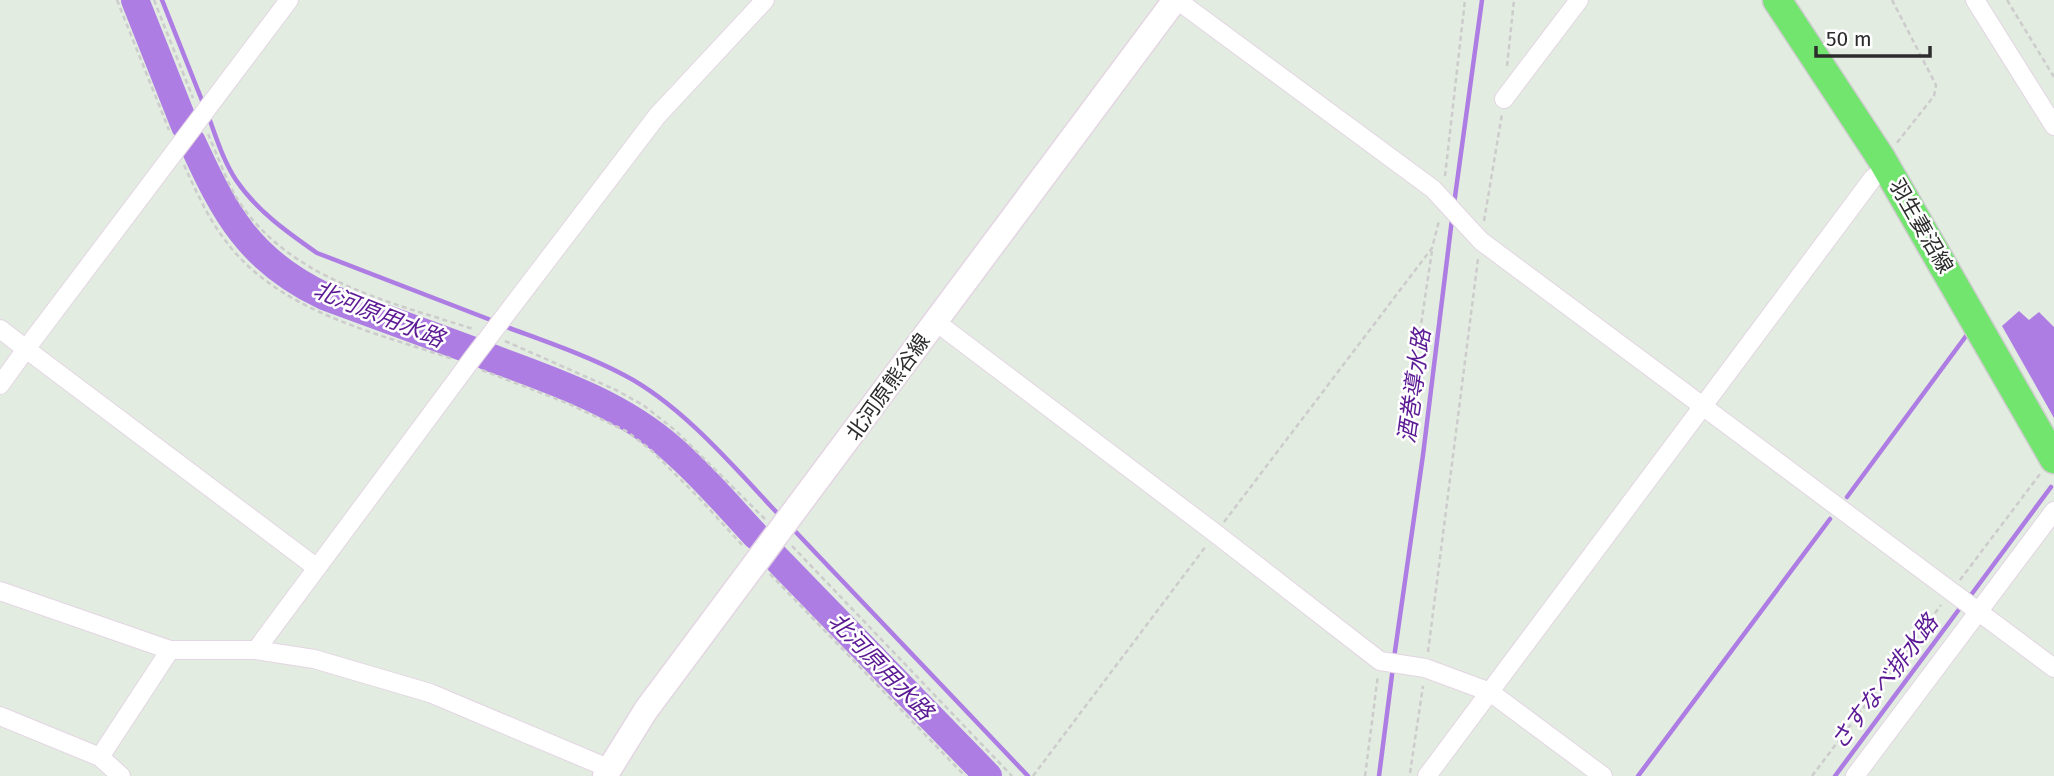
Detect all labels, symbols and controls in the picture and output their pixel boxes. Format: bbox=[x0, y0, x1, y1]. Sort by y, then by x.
scale bar bbox=[1816, 14, 1930, 58]
text: 50 m bbox=[1826, 26, 1872, 52]
street label: 羽生妻沼線 bbox=[1883, 174, 1959, 278]
water label: 北河原用水路 bbox=[310, 275, 450, 354]
water label: 酒巻導水路 bbox=[1392, 325, 1436, 445]
street label: 北河原熊谷線 bbox=[840, 328, 936, 446]
water label: 北河原用水路 bbox=[823, 607, 940, 727]
water label: さすなべ排水路 bbox=[1824, 608, 1945, 755]

